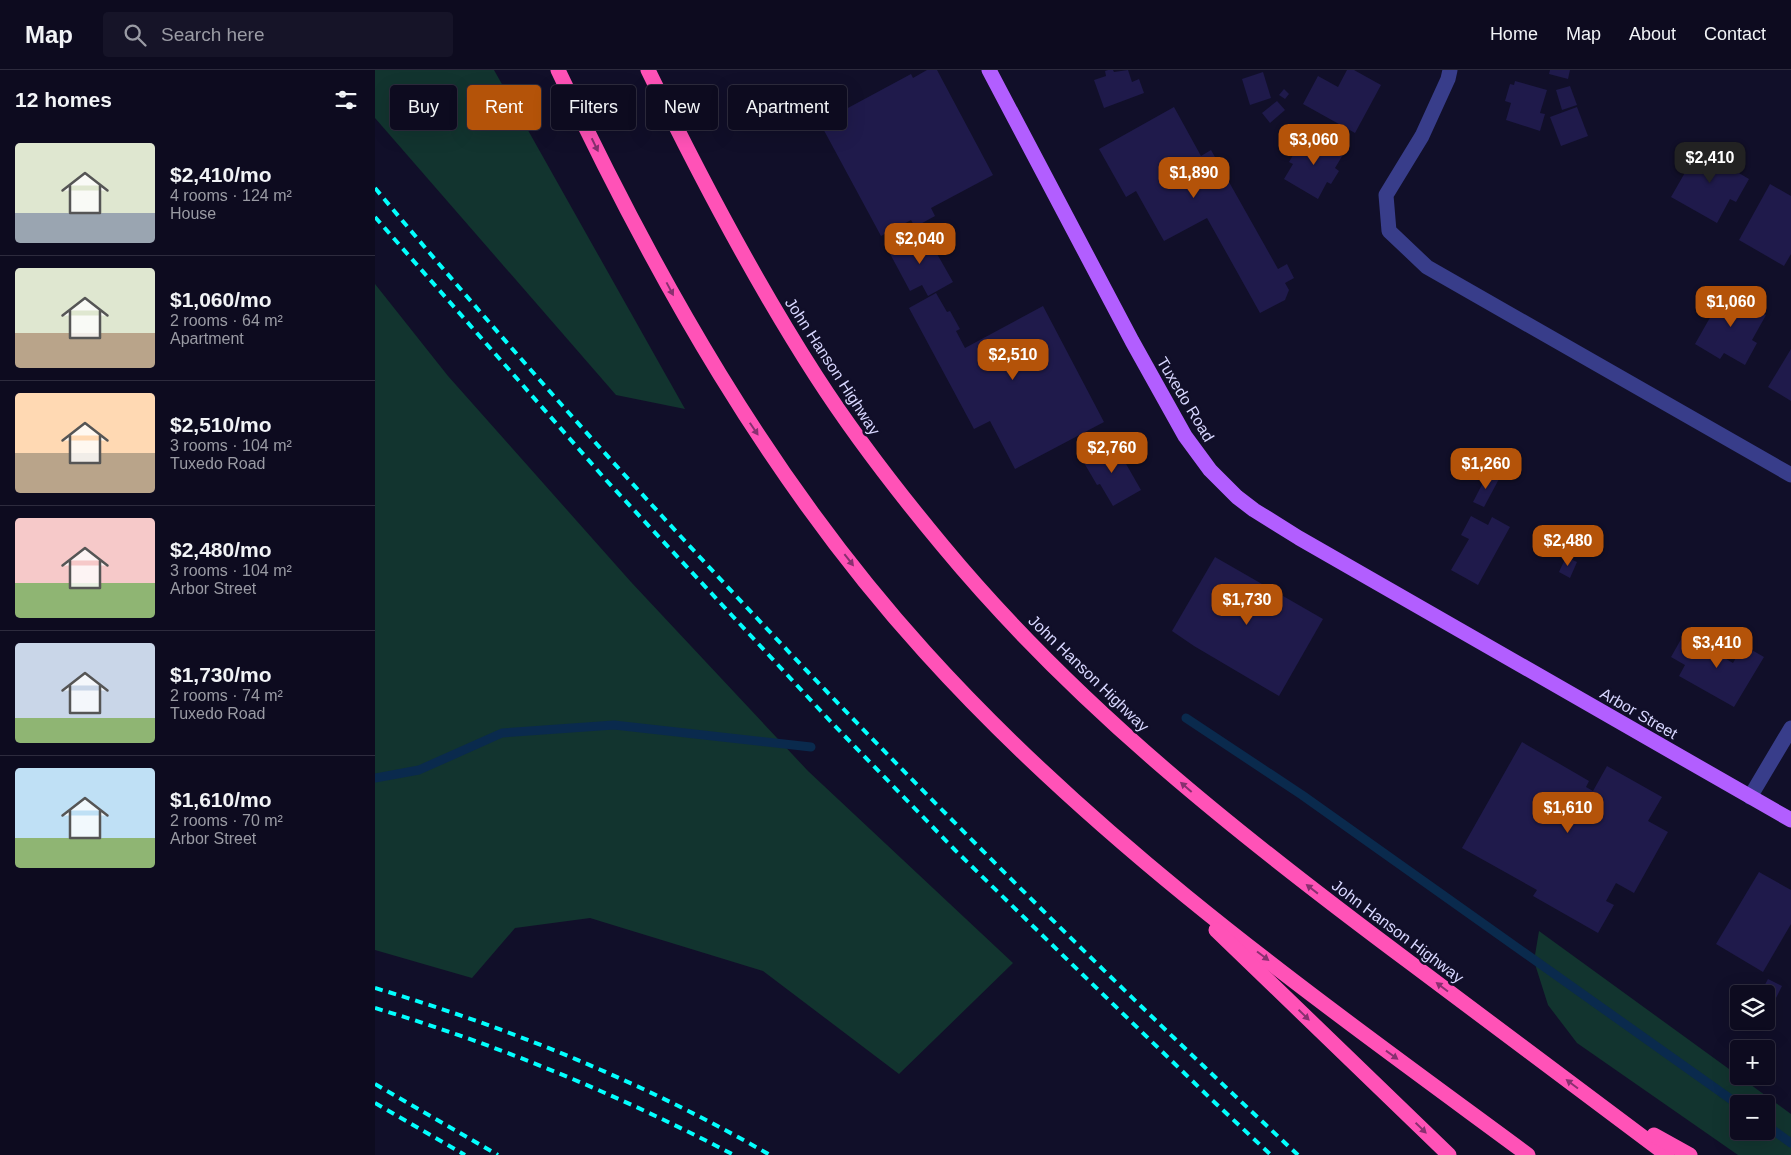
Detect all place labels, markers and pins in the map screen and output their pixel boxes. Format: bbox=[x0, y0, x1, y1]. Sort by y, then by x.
pin: $3,060 bbox=[1273, 124, 1355, 166]
pin: $2,410 bbox=[1669, 142, 1751, 184]
pin: $1,890 bbox=[1153, 156, 1235, 199]
pin: $2,040 bbox=[879, 222, 961, 265]
pin: $1,060 bbox=[1690, 286, 1772, 328]
pin: $2,510 bbox=[972, 338, 1054, 381]
pin: $2,760 bbox=[1071, 432, 1153, 474]
pin: $1,260 bbox=[1445, 448, 1527, 490]
pin: $2,480 bbox=[1527, 524, 1609, 567]
pin: $1,730 bbox=[1206, 584, 1288, 626]
pin: $3,410 bbox=[1676, 626, 1758, 669]
pin: $1,610 bbox=[1527, 792, 1609, 834]

